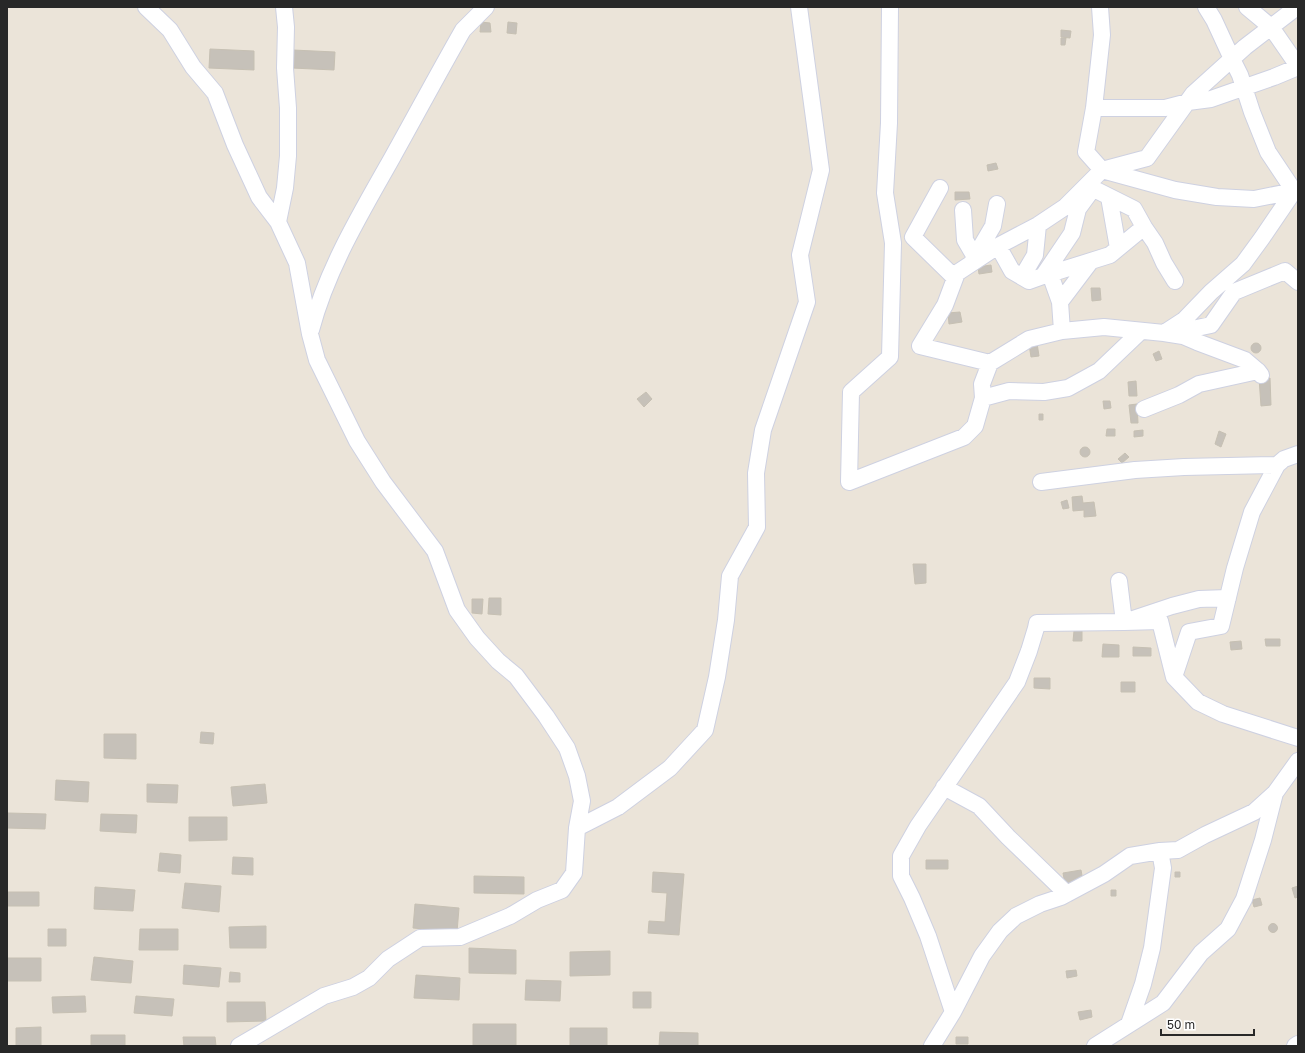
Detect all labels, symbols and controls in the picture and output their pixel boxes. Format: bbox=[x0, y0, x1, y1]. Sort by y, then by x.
scale bar bbox=[1161, 1011, 1254, 1037]
text: 50 m bbox=[1167, 1017, 1195, 1032]

